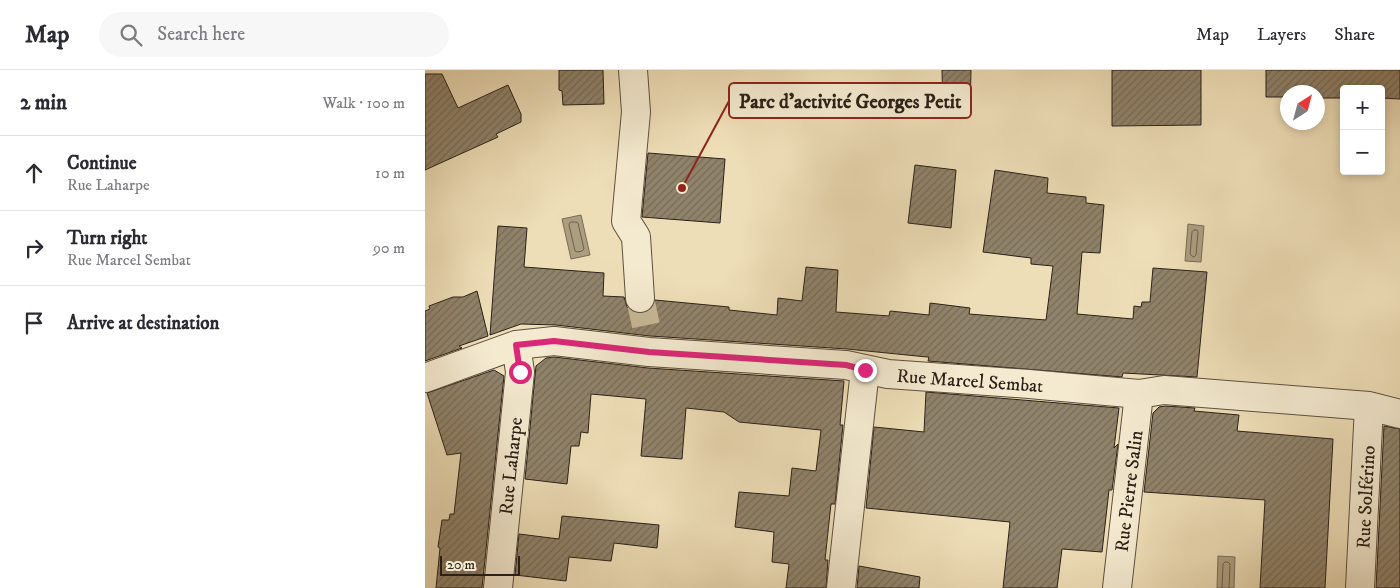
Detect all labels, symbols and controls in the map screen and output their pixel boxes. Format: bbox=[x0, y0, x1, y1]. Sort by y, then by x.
search box bbox=[99, 12, 449, 57]
text: Map bbox=[25, 20, 69, 50]
icon: search bbox=[117, 21, 145, 49]
text: Search here bbox=[157, 23, 245, 46]
text: Map bbox=[1196, 24, 1229, 46]
text: Layers bbox=[1257, 24, 1306, 46]
text: Share bbox=[1334, 24, 1375, 46]
callout: Parc d'activité Georges Petit bbox=[729, 83, 971, 118]
north arrow bbox=[1280, 85, 1325, 130]
map controls bbox=[1340, 85, 1385, 175]
button: + bbox=[1340, 85, 1385, 130]
text: 2 min bbox=[20, 90, 67, 116]
text: Parc d'activité Georges Petit bbox=[739, 90, 962, 115]
text: Walk · 100 m bbox=[323, 93, 405, 113]
button: − bbox=[1340, 130, 1385, 175]
text: Continue bbox=[67, 152, 137, 175]
icon: ahead bbox=[20, 159, 48, 187]
text: 10 m bbox=[375, 163, 405, 183]
text: Rue Laharpe bbox=[67, 175, 150, 195]
text: Turn right bbox=[67, 227, 147, 250]
icon: right bbox=[20, 234, 48, 262]
text: 90 m bbox=[373, 238, 405, 258]
text: Rue Marcel Sembat bbox=[67, 250, 191, 270]
icon: arrive bbox=[20, 309, 48, 337]
text: Arrive at destination bbox=[67, 312, 219, 335]
route end bbox=[854, 359, 877, 382]
route start bbox=[509, 361, 532, 384]
street label: Rue Marcel Sembat bbox=[896, 365, 1044, 398]
street label: Rue Laharpe bbox=[495, 416, 528, 516]
street label: Rue Pierre Salin bbox=[1111, 429, 1148, 553]
street label: Rue Solférino bbox=[1352, 445, 1381, 549]
scale bar bbox=[440, 553, 520, 576]
text: 20 m bbox=[447, 556, 475, 574]

